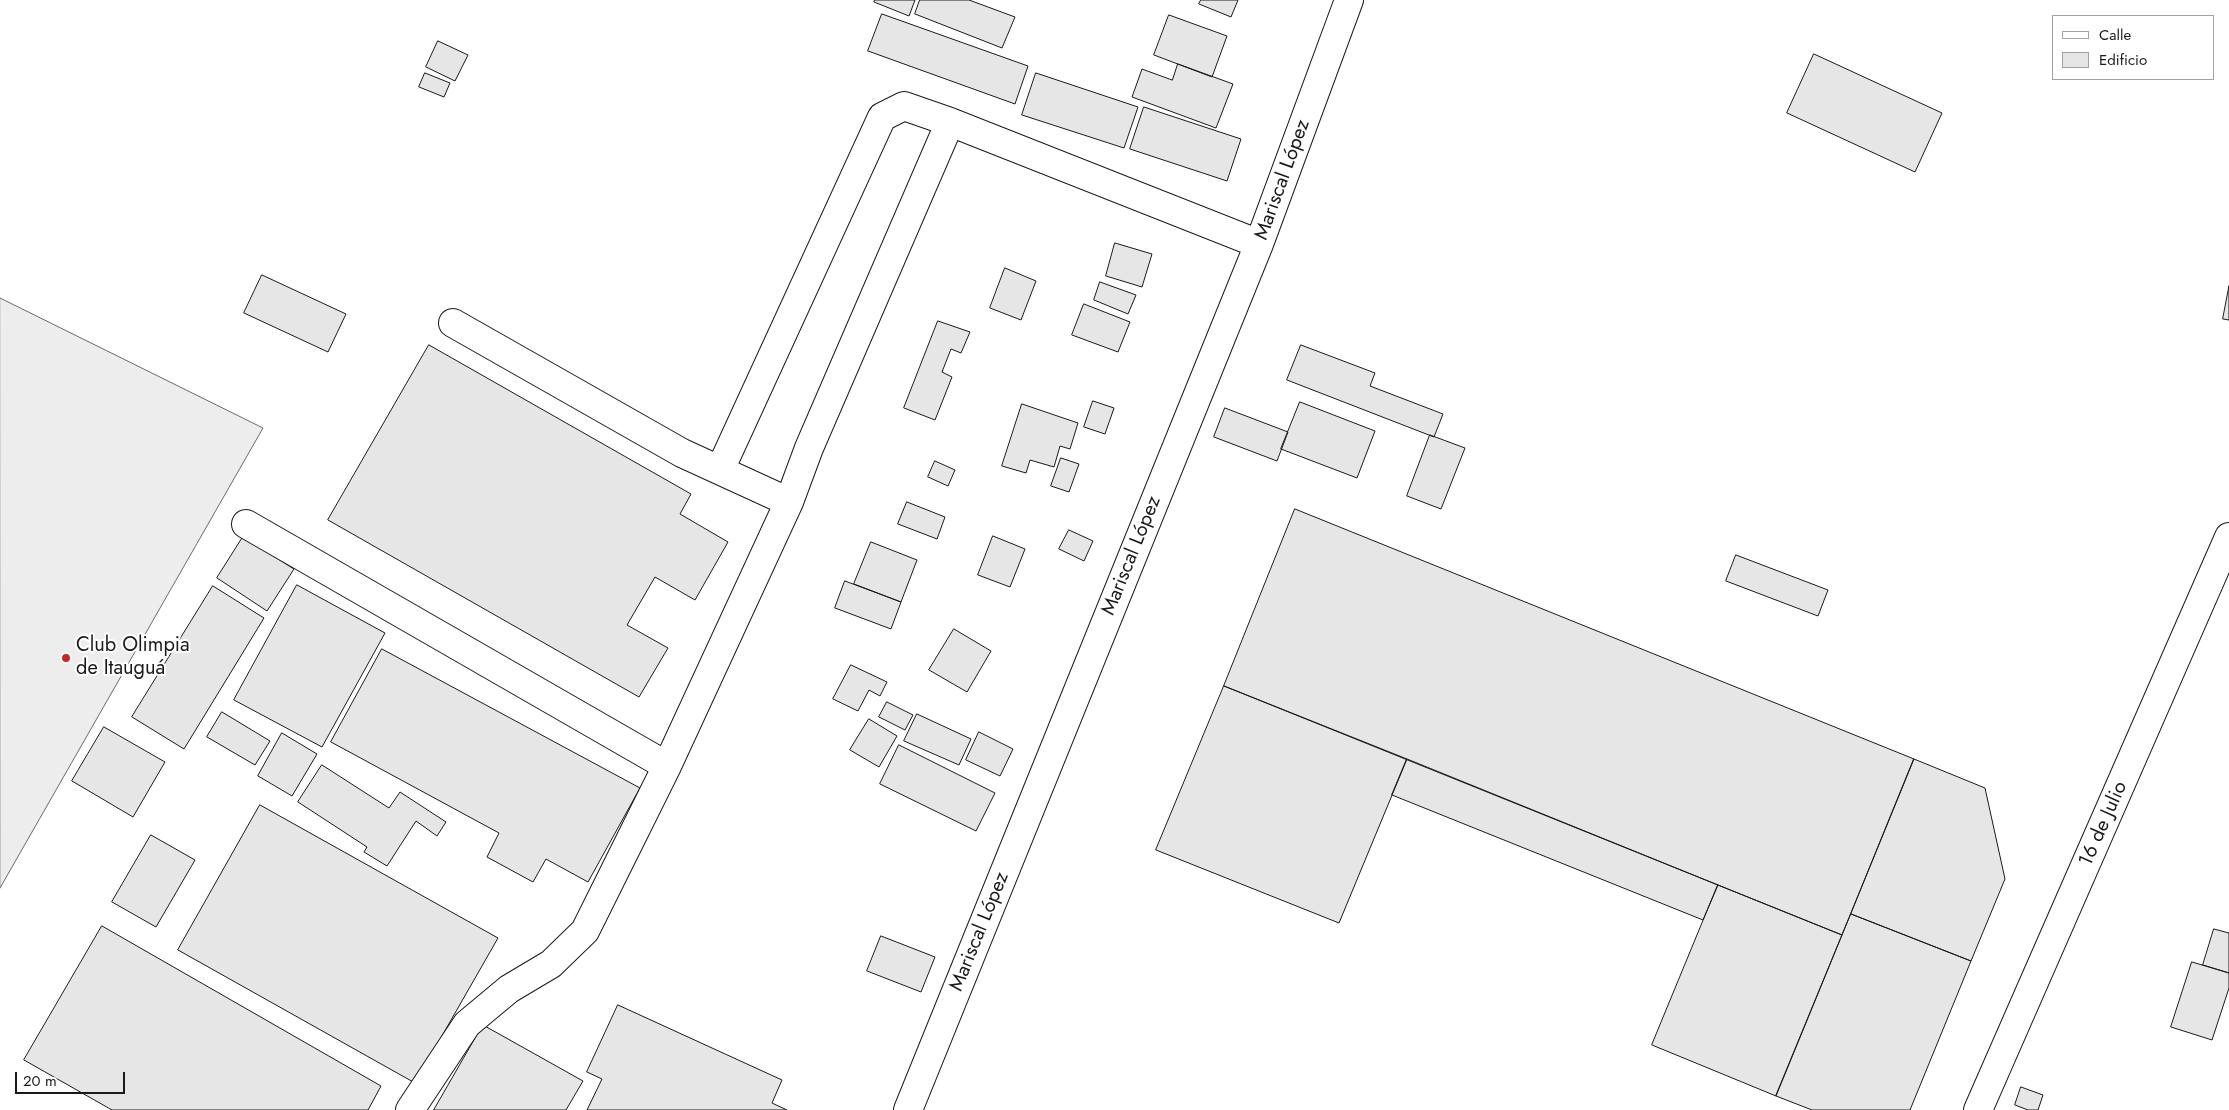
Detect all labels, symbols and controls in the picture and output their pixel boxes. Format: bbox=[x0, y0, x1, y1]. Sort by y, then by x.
legend bbox=[2052, 15, 2214, 80]
text: Calle bbox=[2099, 24, 2131, 46]
text: Edificio bbox=[2099, 49, 2147, 71]
street label: Mariscal López bbox=[1250, 117, 1316, 243]
street label: Mariscal López bbox=[1097, 493, 1167, 619]
place label: Club Olimpia de Itauguá bbox=[76, 634, 190, 681]
marker: Club Olimpia de Itauguá bbox=[60, 652, 72, 664]
street label: 16 de Julio bbox=[2075, 778, 2133, 870]
street label: Mariscal López bbox=[945, 869, 1015, 995]
scale bar bbox=[18, 1062, 128, 1094]
text: 20 m bbox=[23, 1070, 57, 1092]

